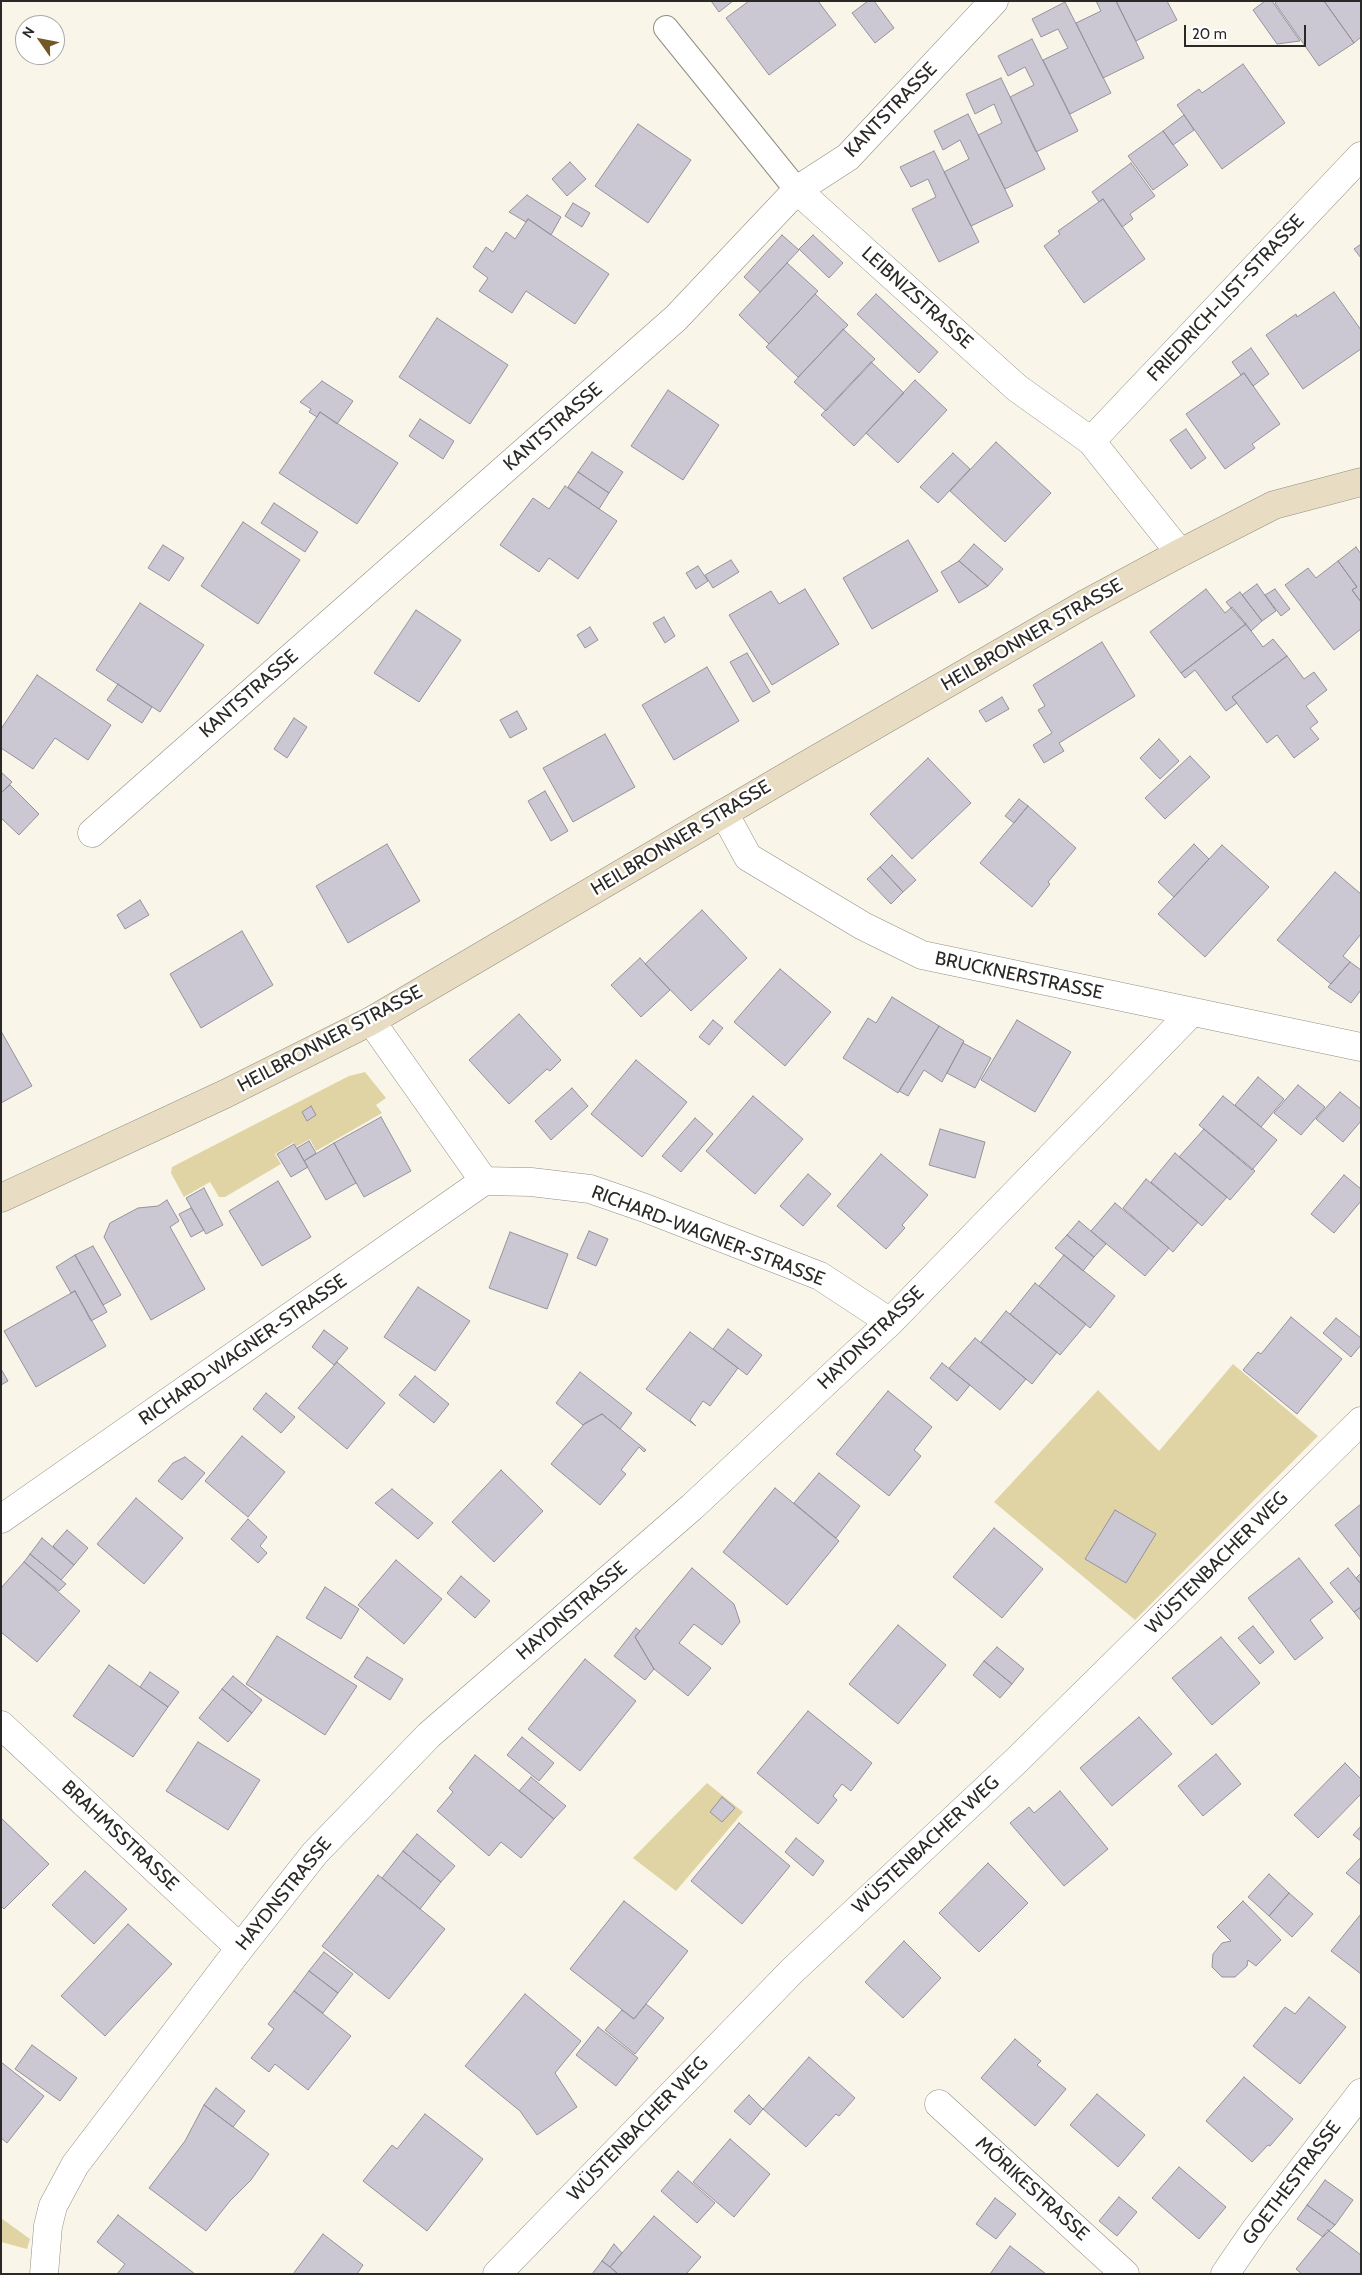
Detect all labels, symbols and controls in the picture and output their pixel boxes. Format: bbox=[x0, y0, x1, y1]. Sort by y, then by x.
north arrow bbox=[15, 15, 65, 65]
scale bar bbox=[1187, 15, 1310, 47]
text: N bbox=[18, 23, 39, 41]
text: 20 m bbox=[1192, 25, 1227, 43]
street label: KANTSTRASSE bbox=[840, 58, 942, 162]
street label: FRIEDRICH-LIST-STRASSE bbox=[1143, 210, 1309, 386]
street label: LEIBNIZSTRASSE bbox=[857, 242, 977, 354]
street label: KANTSTRASSE bbox=[499, 378, 607, 476]
street label: HEILBRONNER STRASSE bbox=[937, 574, 1127, 696]
street label: KANTSTRASSE bbox=[195, 645, 303, 743]
street label: HEILBRONNER STRASSE bbox=[587, 775, 775, 901]
street label: BRUCKNERSTRASSE bbox=[933, 947, 1105, 1005]
street label: HEILBRONNER STRASSE bbox=[234, 981, 426, 1097]
street label: RICHARD-WAGNER-STRASSE bbox=[588, 1181, 828, 1291]
street label: RICHARD-WAGNER-STRASSE bbox=[135, 1270, 351, 1430]
street label: HAYDNSTRASSE bbox=[813, 1282, 929, 1394]
street label: WÜSTENBACHER WEG bbox=[1141, 1487, 1293, 1639]
street label: HAYDNSTRASSE bbox=[512, 1557, 632, 1665]
street label: WÜSTENBACHER WEG bbox=[848, 1771, 1004, 1919]
street label: BRAHMSSTRASSE bbox=[57, 1776, 183, 1896]
street label: HAYDNSTRASSE bbox=[231, 1833, 337, 1955]
street label: WÜSTENBACHER WEG bbox=[563, 2052, 713, 2206]
street label: GOETHESTRASSE bbox=[1238, 2117, 1346, 2249]
street label: MÖRIKESTRASSE bbox=[971, 2132, 1093, 2246]

